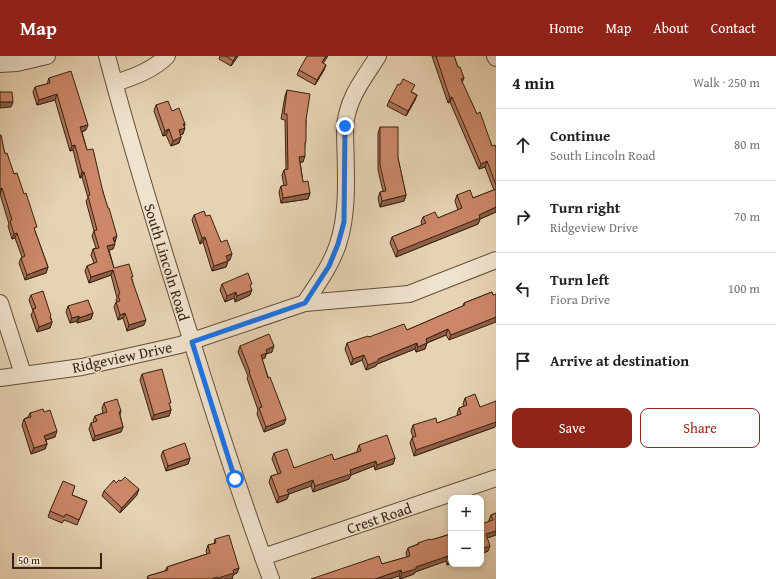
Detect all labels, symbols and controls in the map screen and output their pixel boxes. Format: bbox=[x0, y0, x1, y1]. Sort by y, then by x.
text: Map bbox=[20, 14, 57, 42]
text: Home bbox=[549, 18, 584, 38]
text: Map bbox=[606, 18, 631, 38]
text: About bbox=[653, 18, 689, 38]
text: Contact bbox=[711, 18, 756, 38]
text: 4 min bbox=[512, 70, 554, 95]
text: Walk · 250 m bbox=[693, 73, 760, 92]
route end bbox=[336, 117, 354, 135]
text: Continue bbox=[550, 125, 611, 146]
icon: ahead bbox=[512, 134, 534, 156]
text: 80 m bbox=[734, 135, 760, 154]
text: South Lincoln Road bbox=[550, 146, 655, 165]
text: Turn right bbox=[550, 197, 621, 218]
street label: South Lincoln Road bbox=[139, 201, 195, 323]
icon: right bbox=[512, 206, 534, 228]
text: 70 m bbox=[734, 207, 760, 226]
text: Ridgeview Drive bbox=[550, 218, 638, 237]
text: Turn left bbox=[550, 269, 609, 290]
icon: left bbox=[512, 278, 534, 300]
text: 100 m bbox=[728, 279, 760, 298]
text: Fiora Drive bbox=[550, 290, 610, 309]
street label: Ridgeview Drive bbox=[70, 336, 174, 378]
icon: arrive bbox=[512, 350, 534, 372]
text: Arrive at destination bbox=[550, 350, 689, 371]
button: Save bbox=[512, 408, 632, 448]
button: Share bbox=[640, 408, 760, 448]
route start bbox=[226, 470, 244, 488]
map controls bbox=[448, 495, 484, 567]
button: + bbox=[448, 495, 484, 531]
street label: Crest Road bbox=[344, 497, 414, 539]
button: − bbox=[448, 531, 484, 567]
scale bar bbox=[12, 551, 102, 570]
text: 50 m bbox=[18, 552, 40, 568]

